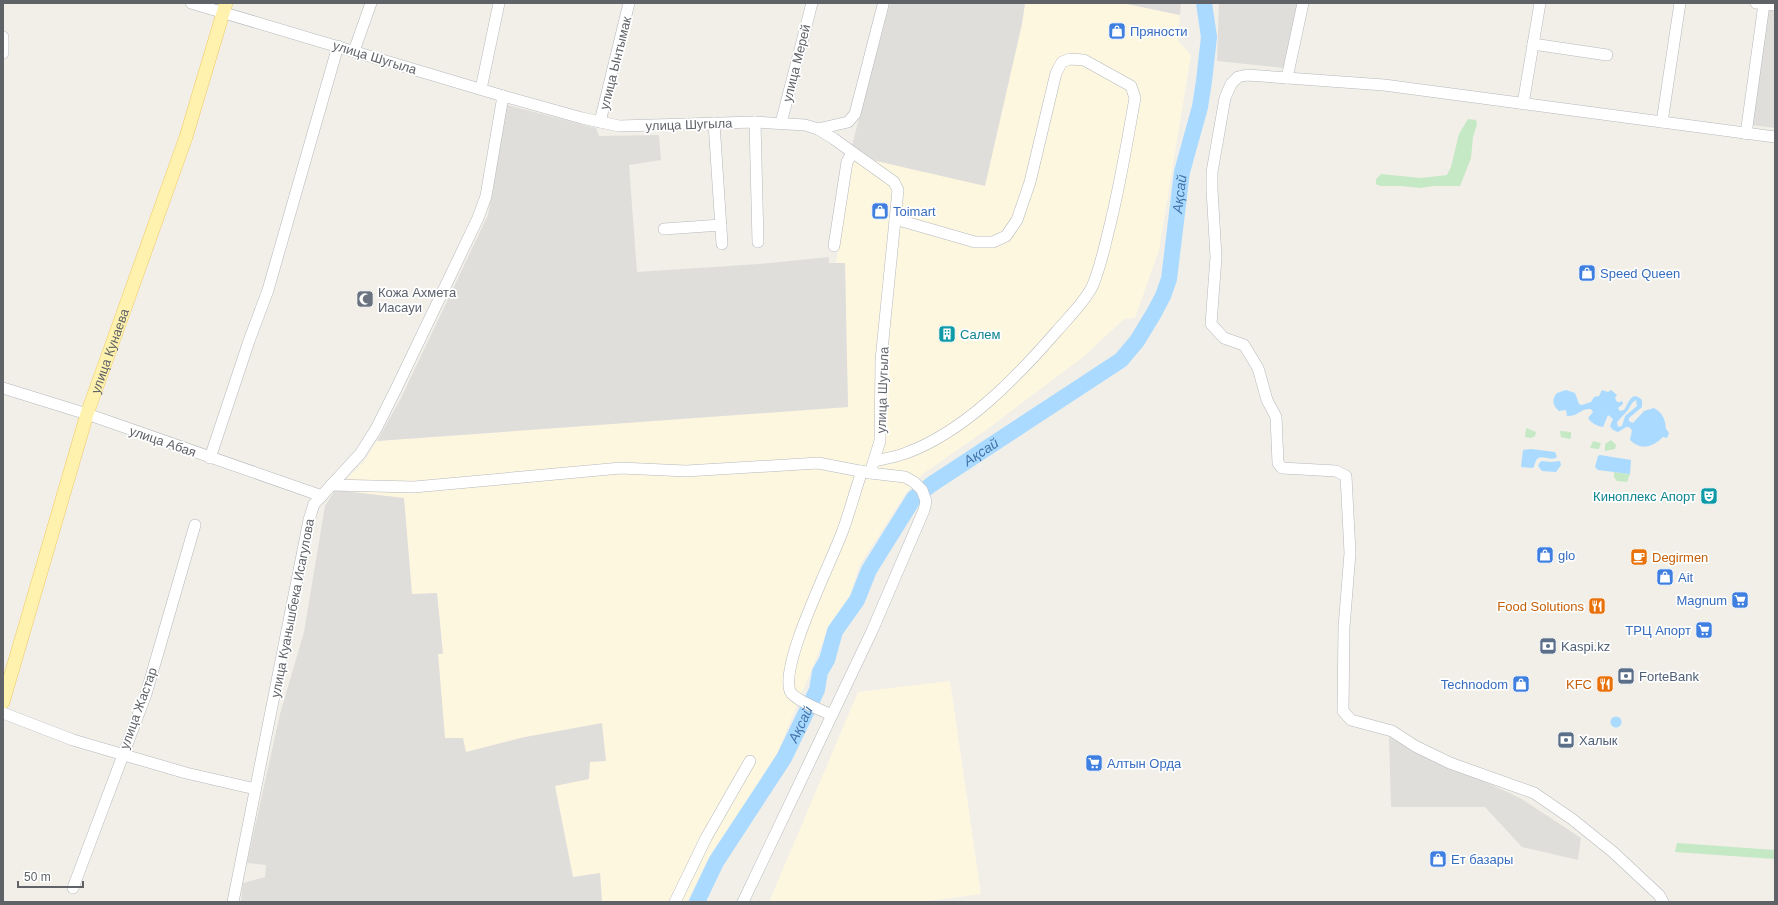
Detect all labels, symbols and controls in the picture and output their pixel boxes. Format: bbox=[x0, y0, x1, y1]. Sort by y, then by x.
street label: улица Ынтымак bbox=[597, 15, 634, 111]
shop icon: Пряности bbox=[1107, 21, 1127, 41]
street label: улица Мерей bbox=[780, 23, 813, 103]
place label: Пряности bbox=[1130, 24, 1188, 39]
street label: улица Шугыла bbox=[331, 38, 419, 78]
street label: улица Шугыла bbox=[645, 115, 733, 134]
water label: Ақсай bbox=[1169, 174, 1190, 215]
shop icon: Toimart bbox=[870, 201, 890, 221]
place label: Toimart bbox=[893, 204, 936, 219]
shop icon: Speed Queen bbox=[1577, 263, 1597, 283]
place label: Speed Queen bbox=[1600, 266, 1680, 281]
place label: Кожа Ахмета Иасауи bbox=[378, 285, 457, 315]
mosque icon: Кожа Ахмета Иасауи bbox=[355, 289, 375, 309]
street label: улица Кунаева bbox=[88, 306, 132, 396]
building icon: Салем bbox=[937, 324, 957, 344]
place label: Салем bbox=[960, 327, 1001, 342]
street label: улица Шугыла bbox=[873, 346, 892, 434]
street label: улица Абая bbox=[128, 423, 198, 460]
water label: Ақсай bbox=[960, 434, 1002, 470]
theatre icon: Киноплекс Апорт bbox=[1699, 486, 1719, 506]
place label: Киноплекс Апорт bbox=[1593, 489, 1696, 504]
street label: улица Куанышбека Исагулова bbox=[268, 517, 317, 699]
shop icon: glo bbox=[1535, 545, 1555, 565]
cafe icon: Degirmen bbox=[1629, 547, 1649, 567]
place label: glo bbox=[1558, 548, 1575, 563]
place label: Degirmen bbox=[1652, 550, 1708, 565]
shop icon: Ait bbox=[1655, 567, 1675, 587]
place label: Ait bbox=[1678, 570, 1694, 585]
supermarket icon: Magnum bbox=[1730, 590, 1750, 610]
place label: Magnum bbox=[1676, 593, 1727, 608]
restaurant icon: Food Solutions bbox=[1587, 596, 1607, 616]
place label: Food Solutions bbox=[1497, 599, 1584, 614]
supermarket icon: ТРЦ Апорт bbox=[1694, 620, 1714, 640]
place label: ТРЦ Апорт bbox=[1625, 623, 1691, 638]
bank icon: Kaspi.kz bbox=[1538, 636, 1558, 656]
place label: Kaspi.kz bbox=[1561, 639, 1610, 654]
street label: улица Жастар bbox=[117, 665, 160, 751]
bank icon: ForteBank bbox=[1616, 666, 1636, 686]
place label: ForteBank bbox=[1639, 669, 1699, 684]
shop icon: Technodom bbox=[1511, 674, 1531, 694]
restaurant icon: KFC bbox=[1595, 674, 1615, 694]
place label: Technodom bbox=[1441, 677, 1508, 692]
place label: KFC bbox=[1566, 677, 1592, 692]
water label: Ақсай bbox=[784, 703, 816, 746]
bank icon: Халык bbox=[1556, 730, 1576, 750]
place label: Халык bbox=[1579, 733, 1618, 748]
supermarket icon: Алтын Орда bbox=[1084, 753, 1104, 773]
place label: Алтын Орда bbox=[1107, 756, 1182, 771]
shop icon: Ет базары bbox=[1428, 849, 1448, 869]
place label: Ет базары bbox=[1451, 852, 1513, 867]
scale bar bbox=[18, 863, 83, 889]
text: 50 m bbox=[24, 870, 51, 884]

